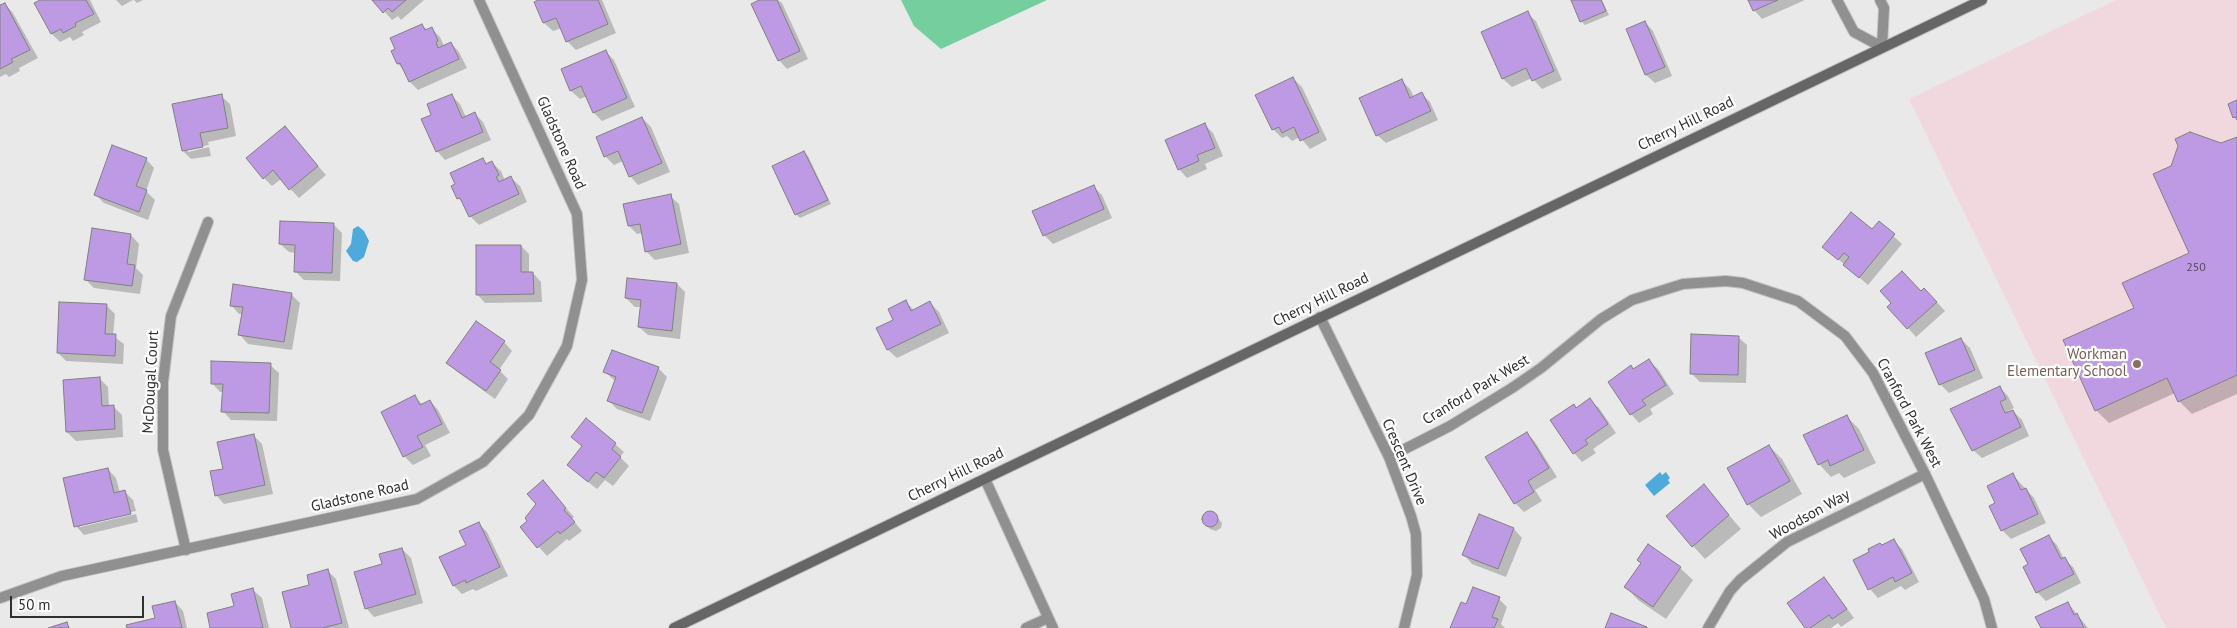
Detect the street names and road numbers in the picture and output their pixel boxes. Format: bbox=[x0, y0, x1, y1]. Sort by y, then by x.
street label: Cherry Hill Road bbox=[1635, 93, 1737, 155]
street label: Gladstone Road bbox=[532, 94, 590, 192]
street label: Cherry Hill Road bbox=[1270, 269, 1372, 331]
street label: McDougal Court bbox=[139, 330, 163, 434]
street label: Cranford Park West bbox=[1419, 351, 1533, 429]
street label: Cranford Park West bbox=[1873, 355, 1945, 471]
street label: Crescent Drive bbox=[1378, 416, 1430, 508]
street label: Cherry Hill Road bbox=[905, 444, 1007, 506]
street label: Gladstone Road bbox=[309, 476, 411, 516]
street label: Woodson Way bbox=[1767, 486, 1853, 544]

